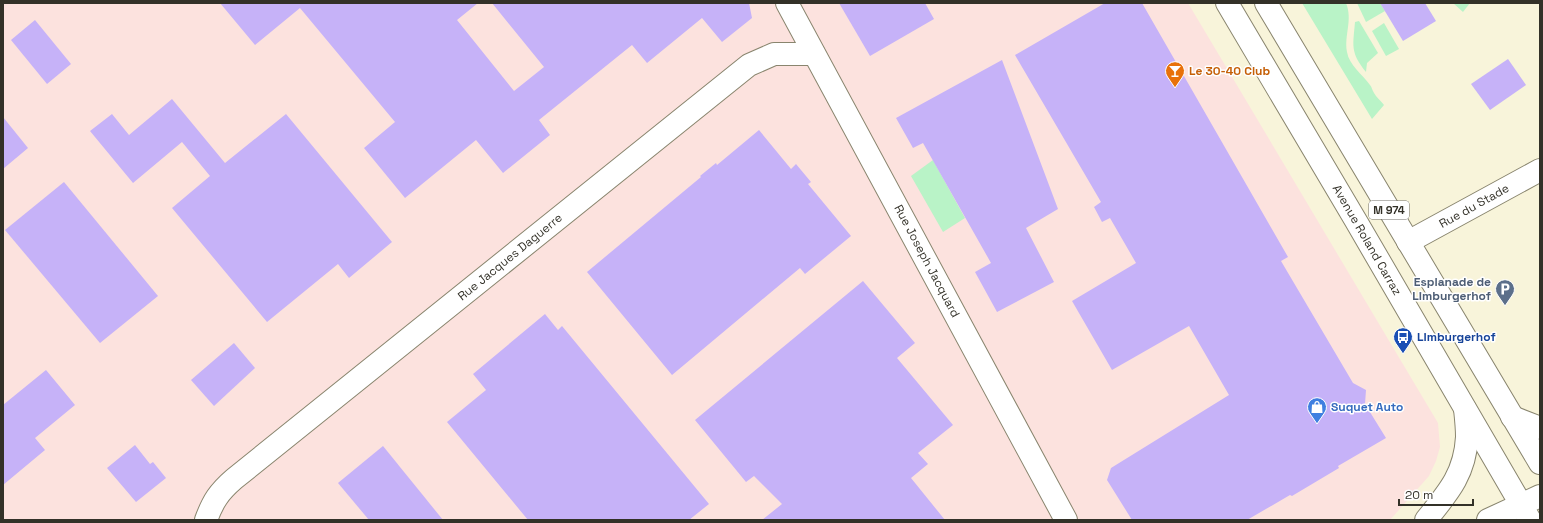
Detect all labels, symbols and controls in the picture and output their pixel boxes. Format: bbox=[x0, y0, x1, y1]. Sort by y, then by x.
bar icon: Le 30-40 Club bbox=[1164, 60, 1186, 88]
place label: Le 30-40 Club bbox=[1189, 63, 1271, 79]
street label: Rue du Stade bbox=[1436, 180, 1512, 232]
street label: Avenue Roland Carraz bbox=[1329, 182, 1405, 298]
road number: M 974 bbox=[1369, 201, 1409, 219]
street label: Rue Joseph Jacquard bbox=[890, 202, 964, 320]
street label: Rue Jacques Daguerre bbox=[454, 210, 566, 304]
place label: Esplanade de Limburgerhof bbox=[1412, 274, 1491, 304]
parking icon: Esplanade de Limburgerhof bbox=[1494, 278, 1516, 306]
bus stop icon: Limburgerhof bbox=[1392, 326, 1414, 354]
place label: Limburgerhof bbox=[1417, 329, 1496, 345]
shop icon: Suquet Auto bbox=[1306, 396, 1328, 424]
place label: Suquet Auto bbox=[1331, 399, 1403, 415]
scale bar bbox=[1399, 481, 1473, 507]
text: 20 m bbox=[1405, 487, 1433, 503]

